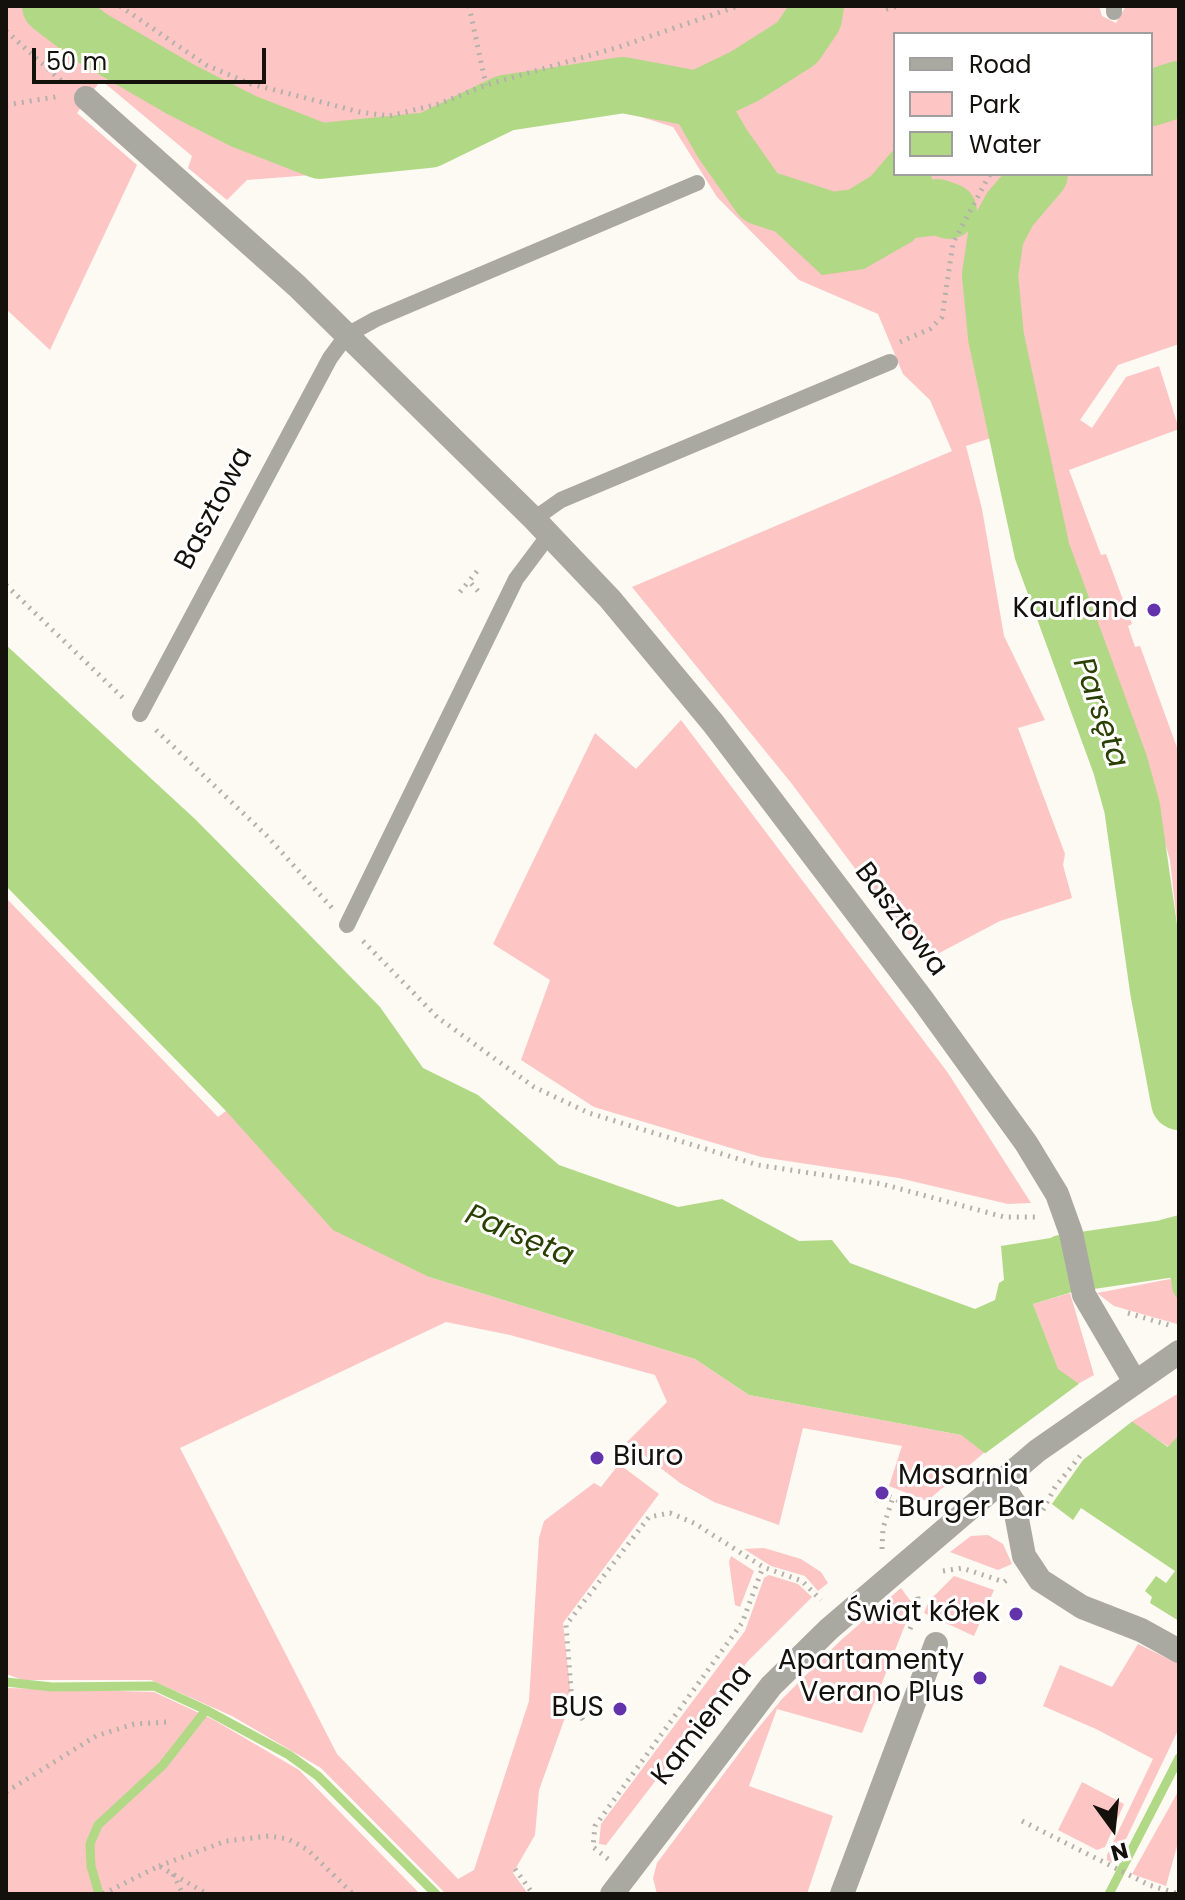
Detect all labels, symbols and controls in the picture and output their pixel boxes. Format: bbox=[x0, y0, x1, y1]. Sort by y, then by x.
scale bar bbox=[36, 32, 270, 82]
legend bbox=[893, 32, 1153, 176]
text: 50 m bbox=[46, 45, 107, 78]
text: Road bbox=[969, 48, 1031, 81]
text: Park bbox=[969, 88, 1020, 121]
text: Water bbox=[969, 128, 1041, 161]
street label: Basztowa bbox=[169, 442, 261, 576]
place label: Kaufland bbox=[1013, 593, 1138, 627]
marker: Kaufland bbox=[1145, 601, 1163, 619]
water label: Parsęta bbox=[1063, 653, 1135, 773]
street label: Basztowa bbox=[846, 857, 954, 983]
water label: Parsęta bbox=[459, 1198, 579, 1276]
place label: Biuro bbox=[613, 1441, 683, 1475]
marker: Biuro bbox=[588, 1449, 606, 1467]
place label: Masarnia Burger Bar bbox=[898, 1460, 1044, 1526]
marker: Masarnia Burger Bar bbox=[873, 1484, 891, 1502]
place label: Świat kółek bbox=[846, 1597, 1000, 1631]
marker: Świat kółek bbox=[1007, 1605, 1025, 1623]
place label: Apartamenty Verano Plus bbox=[778, 1645, 964, 1711]
street label: Kamienna bbox=[646, 1659, 760, 1793]
marker: Apartamenty Verano Plus bbox=[971, 1669, 989, 1687]
place label: BUS bbox=[552, 1692, 604, 1726]
marker: BUS bbox=[611, 1700, 629, 1718]
north arrow bbox=[1073, 1788, 1153, 1868]
text: N bbox=[1107, 1835, 1131, 1869]

